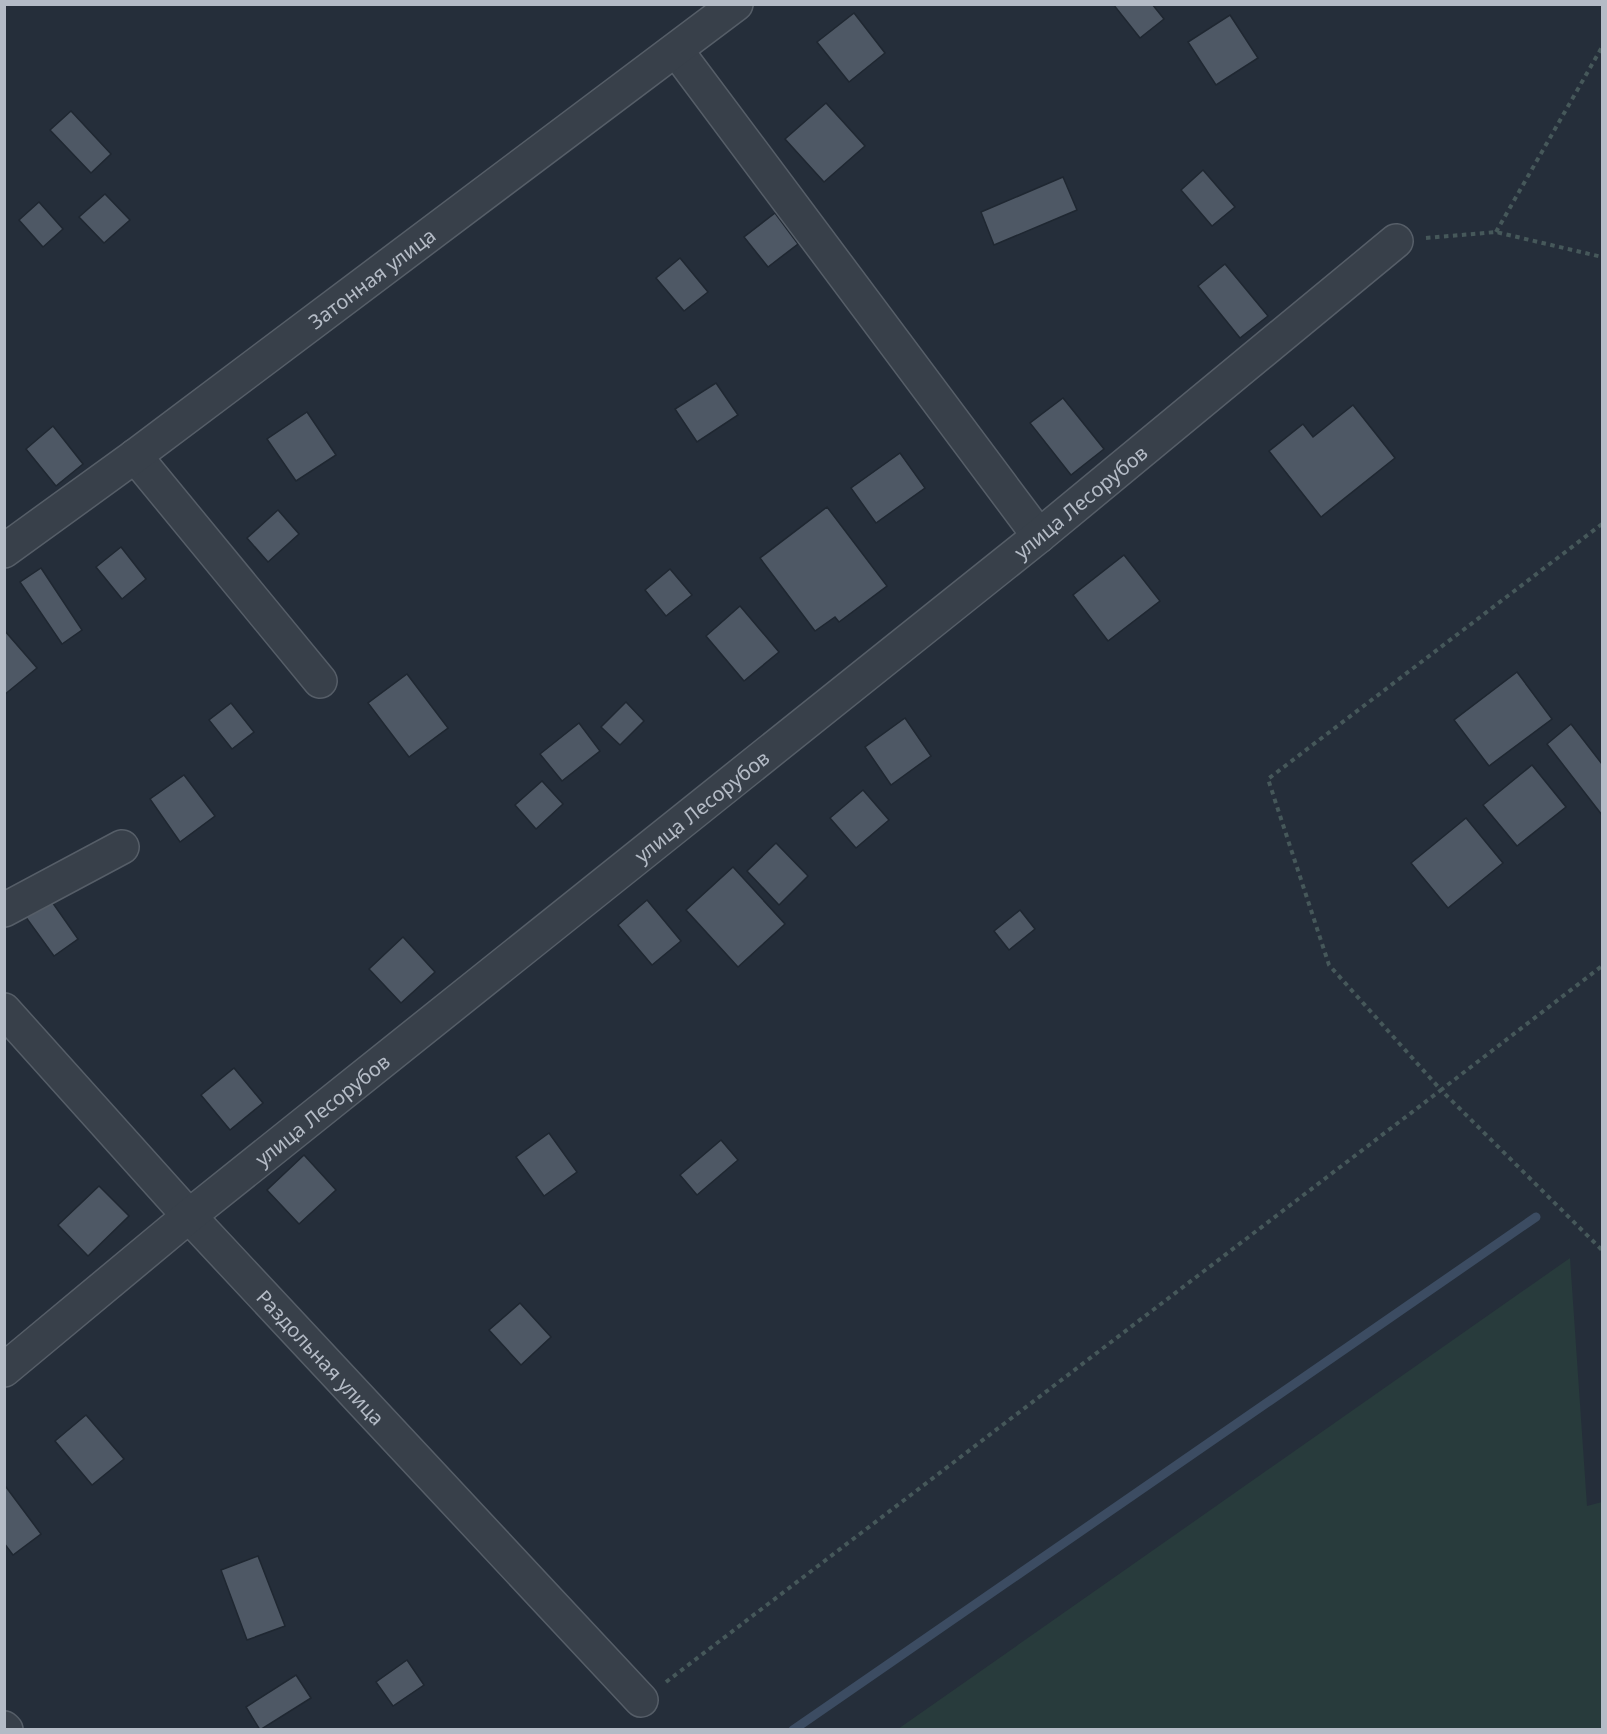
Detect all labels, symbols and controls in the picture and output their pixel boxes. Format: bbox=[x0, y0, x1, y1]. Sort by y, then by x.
street label: Затонная улица bbox=[303, 221, 441, 335]
street label: улица Лесорубов bbox=[1008, 439, 1153, 565]
street label: улица Лесорубов bbox=[628, 744, 774, 868]
street label: улица Лесорубов bbox=[249, 1047, 395, 1172]
street label: Раздольная улица bbox=[251, 1284, 391, 1431]

